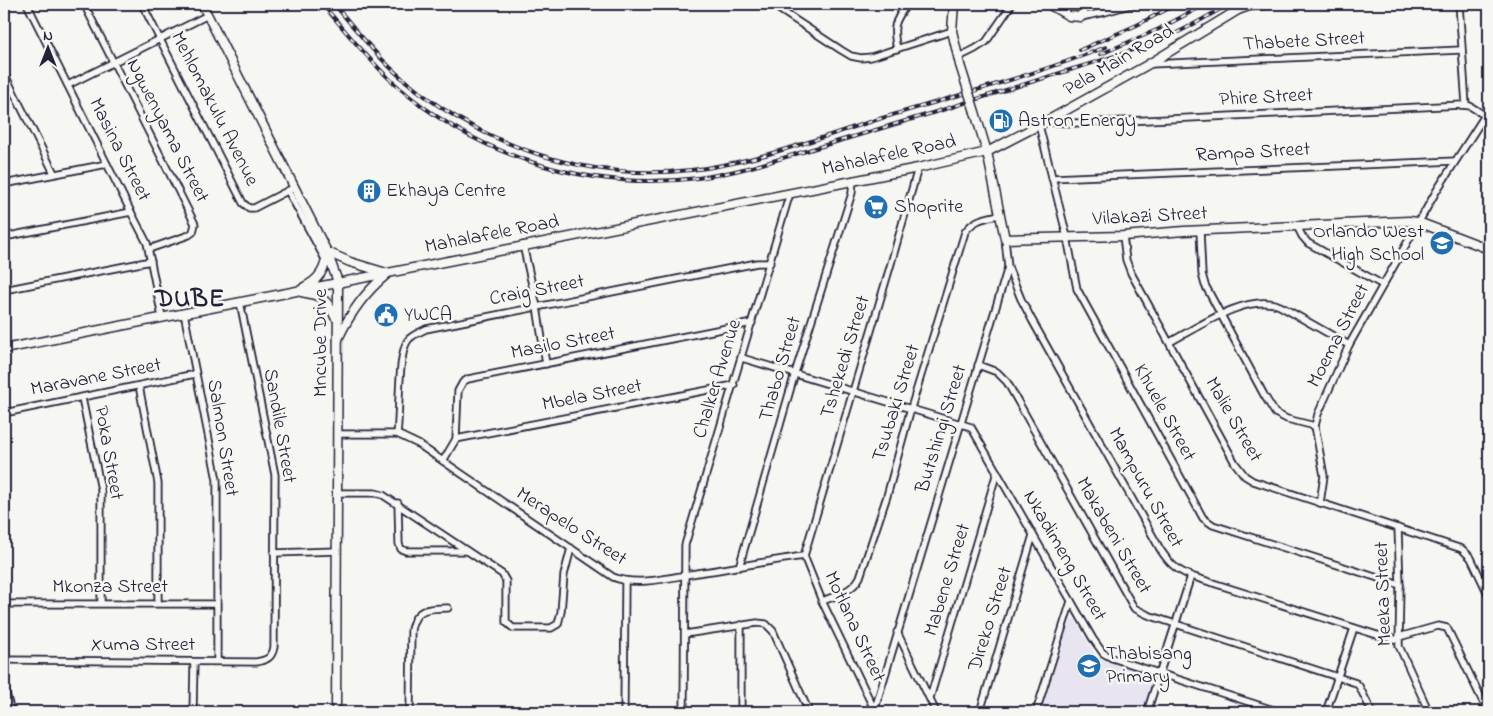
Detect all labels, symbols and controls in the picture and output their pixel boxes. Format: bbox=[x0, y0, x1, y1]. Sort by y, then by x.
street label: Pela Main Road bbox=[1058, 18, 1180, 104]
north arrow bbox=[22, 22, 72, 72]
street label: Thabete Street bbox=[1242, 24, 1366, 60]
text: N bbox=[43, 26, 53, 47]
street label: Mehlomakulu Avenue bbox=[162, 27, 266, 192]
street label: Ngwenyama Street bbox=[117, 54, 216, 209]
street label: Phire Street bbox=[1218, 81, 1314, 115]
street label: Masina Street bbox=[80, 93, 158, 207]
place label: Astron Energy bbox=[1018, 107, 1136, 137]
fuel station icon: Astron Energy bbox=[988, 108, 1014, 134]
street label: Mahalafele Road bbox=[819, 128, 959, 184]
street label: Rampa Street bbox=[1195, 136, 1311, 170]
place label: Ekhaya Centre bbox=[386, 177, 506, 206]
building icon: Ekhaya Centre bbox=[356, 178, 382, 204]
place label: Shoprite bbox=[894, 193, 963, 222]
supermarket icon: Shoprite bbox=[863, 194, 889, 220]
street label: Vilakazi Street bbox=[1091, 199, 1209, 235]
street label: Mahalafele Road bbox=[422, 208, 562, 262]
place label: Orlando West High School bbox=[1313, 218, 1424, 271]
school or university icon: Orlando West High School bbox=[1429, 230, 1455, 256]
street label: Craig Street bbox=[487, 268, 587, 315]
street label: Moema Street bbox=[1300, 279, 1378, 393]
district label: DUBE bbox=[154, 282, 225, 318]
street label: Mncube Drive bbox=[307, 289, 336, 397]
street label: Tshekedi Street bbox=[814, 292, 879, 422]
place label: YWCA bbox=[404, 301, 452, 330]
public building icon: YWCA bbox=[373, 302, 399, 328]
street label: Thabo Street bbox=[752, 313, 810, 425]
street label: Chalker Avenue bbox=[686, 316, 750, 442]
street label: Masilo Street bbox=[508, 320, 618, 368]
street label: Tsubaki Street bbox=[865, 341, 929, 465]
street label: Maravane Street bbox=[28, 351, 164, 405]
street label: Khuele Street bbox=[1125, 359, 1203, 467]
street label: Butshingi Street bbox=[908, 361, 976, 498]
street label: Sandile Street bbox=[255, 366, 303, 486]
street label: Mbela Street bbox=[540, 372, 645, 420]
street label: Malie Street bbox=[1197, 372, 1269, 468]
street label: Salmon Street bbox=[198, 377, 246, 499]
street label: Poka Street bbox=[85, 404, 131, 503]
street label: Mampuru Street bbox=[1100, 423, 1190, 554]
street label: Makabeni Street bbox=[1068, 472, 1158, 600]
street label: Merapelo Street bbox=[510, 480, 632, 574]
street label: Nkadimeng Street bbox=[1014, 485, 1113, 627]
street label: Mabene Street bbox=[917, 520, 979, 640]
street label: Meeka Street bbox=[1368, 541, 1400, 647]
street label: Direko Street bbox=[961, 563, 1021, 676]
street label: Motlana Street bbox=[816, 567, 893, 688]
street label: Mkonza Street bbox=[52, 573, 168, 602]
street label: Xuma Street bbox=[91, 631, 196, 660]
place label: Thabisang Primary bbox=[1106, 640, 1192, 692]
school or university icon: Thabisang Primary bbox=[1076, 653, 1102, 679]

